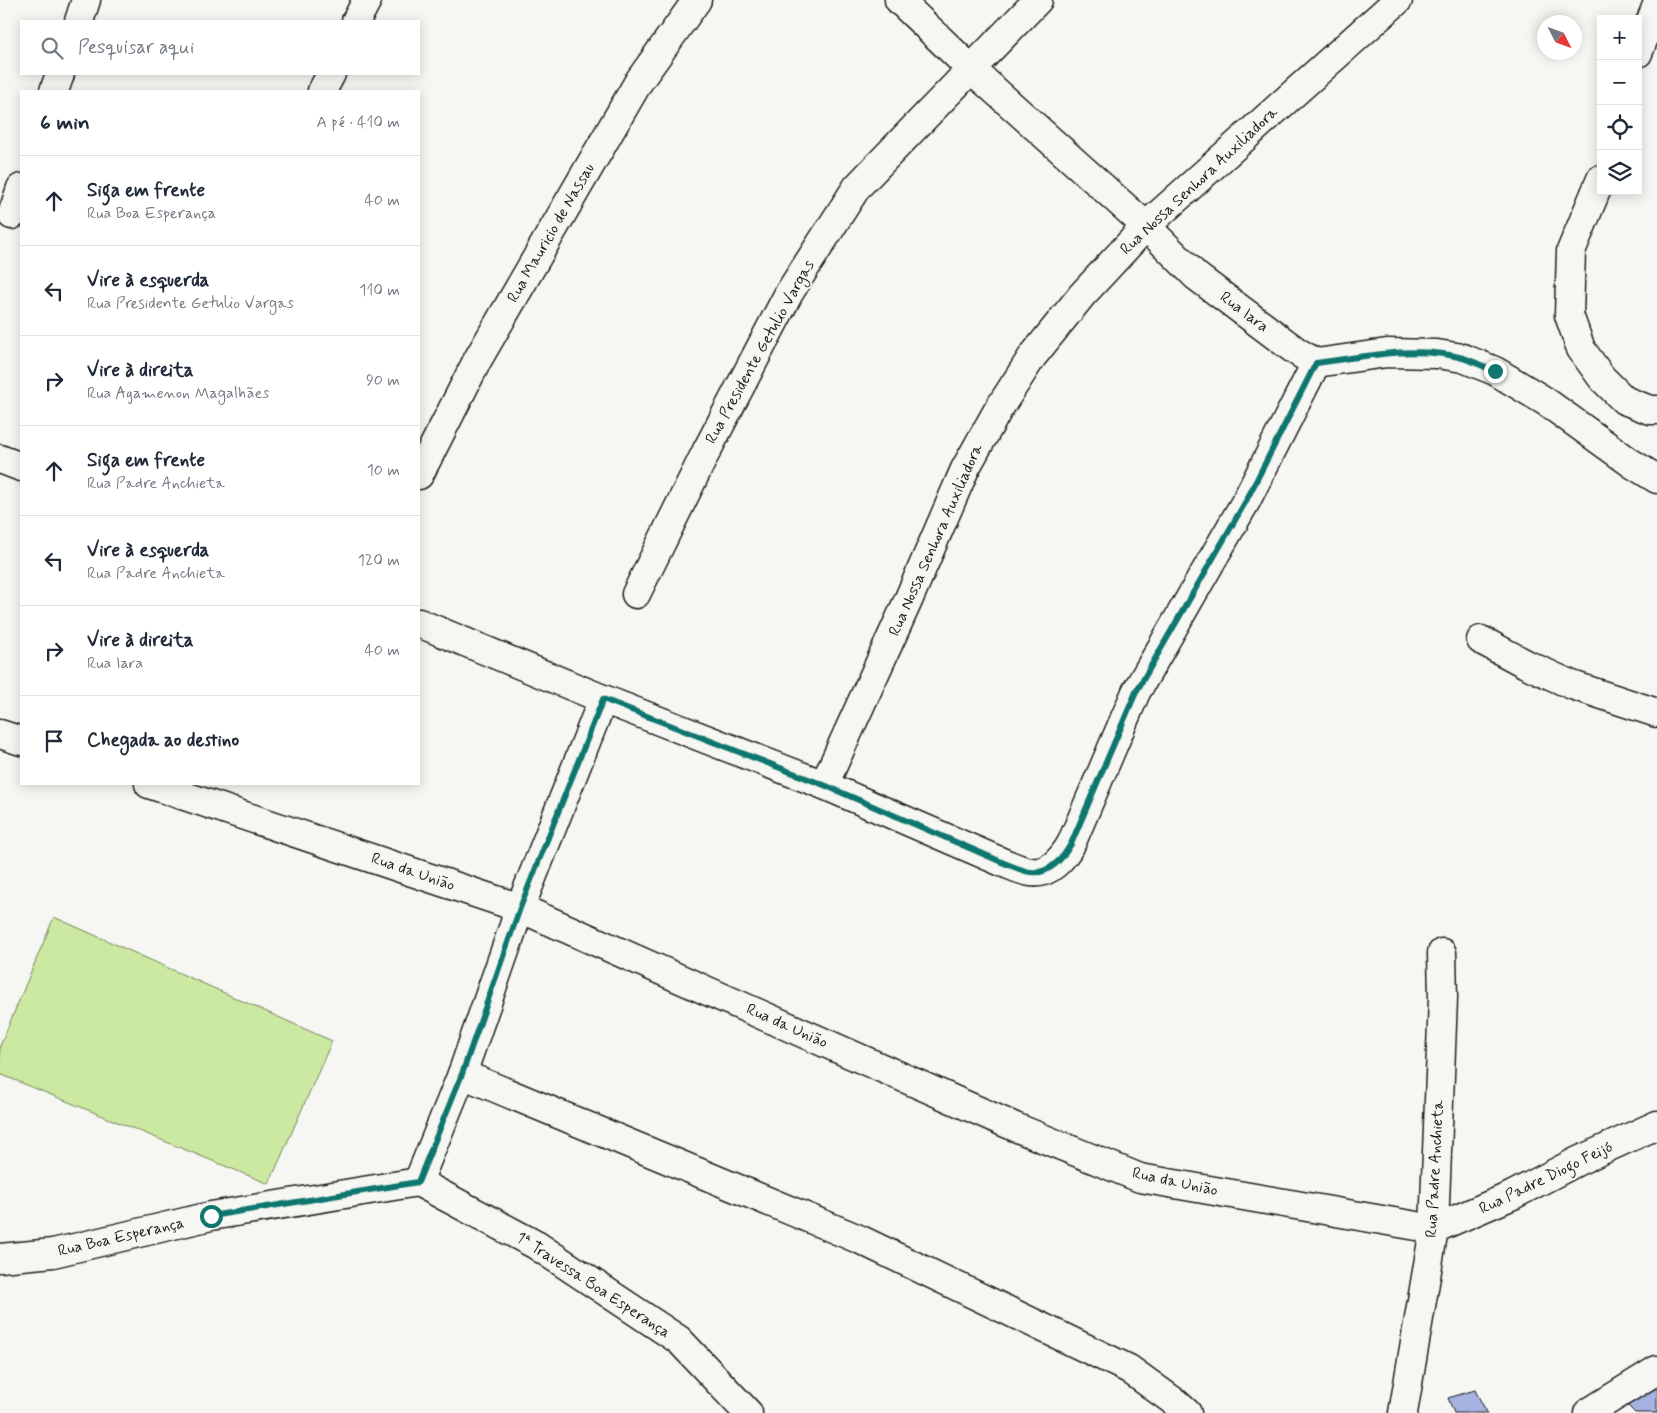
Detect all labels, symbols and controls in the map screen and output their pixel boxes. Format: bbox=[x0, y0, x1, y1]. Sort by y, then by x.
north arrow bbox=[1537, 15, 1582, 60]
map controls bbox=[1597, 15, 1642, 195]
button: + bbox=[1597, 15, 1642, 60]
search box bbox=[20, 20, 420, 75]
icon: search bbox=[38, 34, 66, 62]
text: Pesquisar aqui bbox=[78, 35, 194, 60]
button: − bbox=[1597, 60, 1642, 105]
street label: Rua Nossa Senhora Auxiliadora bbox=[1116, 102, 1283, 260]
button: locate bbox=[1597, 105, 1642, 150]
text: 6 min bbox=[40, 109, 90, 137]
text: A pé · 410 m bbox=[316, 112, 400, 133]
button: layers bbox=[1597, 150, 1642, 195]
street label: Rua Mauricio de Nassau bbox=[502, 159, 600, 307]
text: Siga em frente bbox=[87, 178, 205, 203]
icon: ahead bbox=[40, 187, 68, 215]
text: 40 m bbox=[364, 190, 400, 211]
text: Rua Boa Esperança bbox=[87, 203, 216, 224]
street label: Rua Presidente Getulio Vargas bbox=[701, 256, 820, 448]
text: Vire à esquerda bbox=[87, 268, 209, 293]
icon: left bbox=[40, 277, 68, 305]
text: 110 m bbox=[359, 280, 400, 301]
street label: Rua Iara bbox=[1215, 287, 1273, 337]
text: Rua Presidente Getulio Vargas bbox=[87, 293, 294, 314]
text: Vire à direita bbox=[87, 358, 193, 383]
route end bbox=[1484, 360, 1507, 383]
icon: right bbox=[40, 367, 68, 395]
text: 90 m bbox=[366, 370, 400, 391]
text: Rua Agamenon Magalhães bbox=[87, 383, 269, 404]
street label: Rua Nossa Senhora Auxiliadora bbox=[884, 440, 988, 639]
text: Siga em frente bbox=[87, 448, 205, 473]
icon: ahead bbox=[40, 457, 68, 485]
text: 10 m bbox=[367, 460, 400, 481]
text: Rua Padre Anchieta bbox=[87, 473, 225, 494]
text: Vire à esquerda bbox=[87, 538, 209, 563]
icon: left bbox=[40, 547, 68, 575]
text: 120 m bbox=[358, 550, 400, 571]
text: Rua Padre Anchieta bbox=[87, 563, 225, 584]
text: Vire à direita bbox=[87, 628, 193, 653]
icon: right bbox=[40, 637, 68, 665]
text: 40 m bbox=[364, 640, 400, 661]
text: Rua Iara bbox=[87, 653, 143, 674]
icon: arrive bbox=[40, 727, 68, 755]
text: Chegada ao destino bbox=[87, 728, 239, 753]
street label: Rua da União bbox=[368, 848, 458, 896]
street label: Rua da União bbox=[743, 999, 831, 1053]
street label: Rua Padre Anchieta bbox=[1421, 1099, 1449, 1238]
street label: Rua Padre Diogo Feijó bbox=[1476, 1136, 1617, 1220]
street label: Rua da União bbox=[1130, 1163, 1220, 1201]
route start bbox=[200, 1205, 223, 1228]
street label: Rua Boa Esperança bbox=[56, 1212, 186, 1262]
street label: 1ª Travessa Boa Esperança bbox=[512, 1227, 674, 1343]

